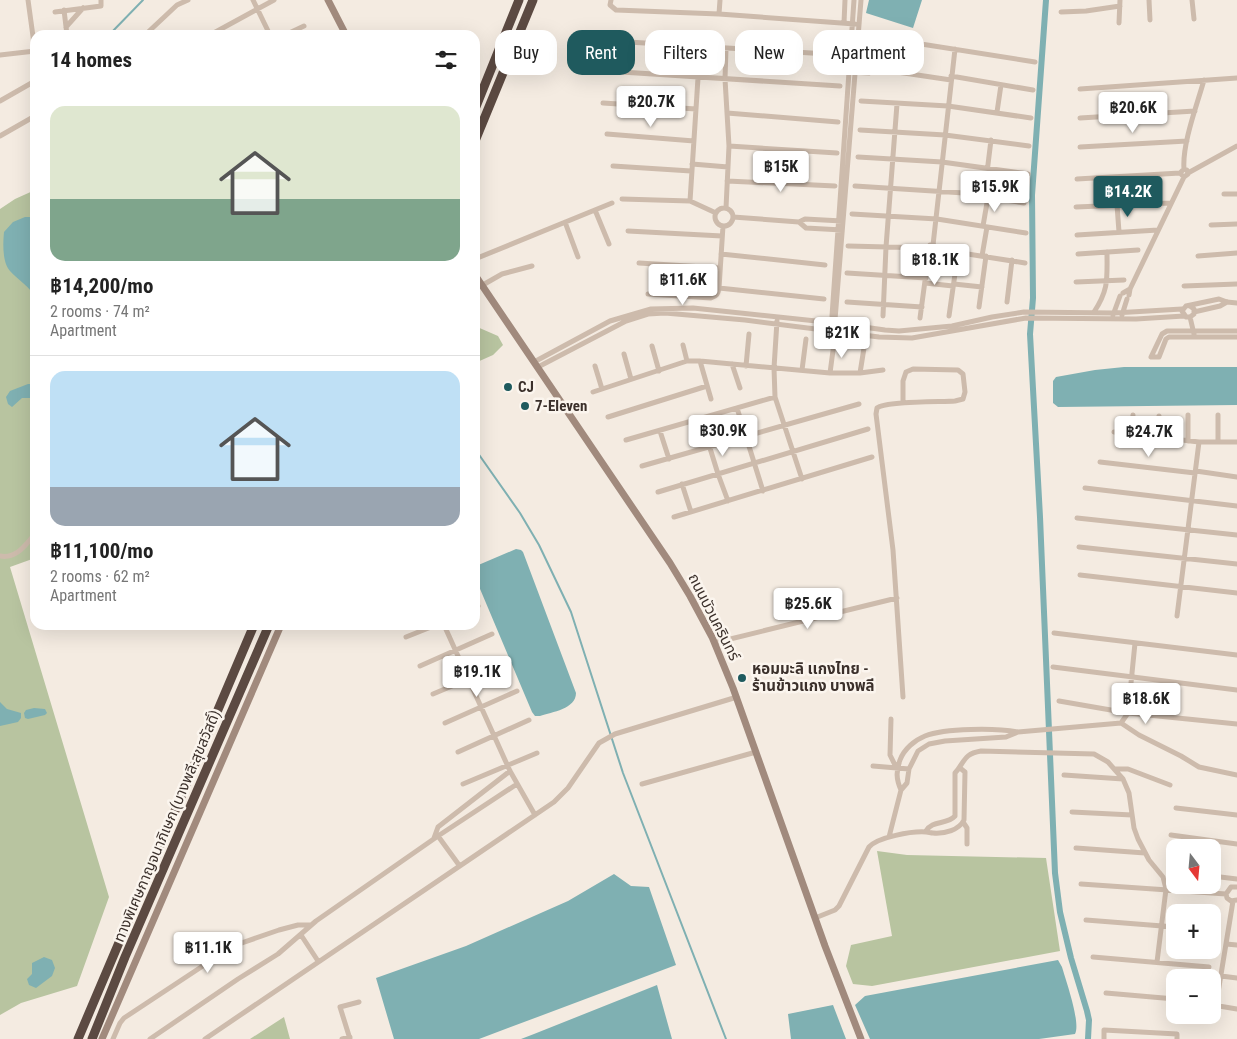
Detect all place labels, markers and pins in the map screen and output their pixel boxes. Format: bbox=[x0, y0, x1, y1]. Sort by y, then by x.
pin: ฿20.7K bbox=[610, 86, 692, 128]
pin: ฿20.6K bbox=[1092, 92, 1174, 134]
pin: ฿15K bbox=[751, 150, 811, 193]
pin: ฿15.9K bbox=[954, 170, 1036, 213]
pin: ฿14.2K bbox=[1087, 176, 1169, 218]
pin: ฿18.1K bbox=[894, 244, 976, 286]
pin: ฿11.6K bbox=[642, 264, 724, 306]
pin: ฿21K bbox=[812, 316, 872, 359]
place label: CJ bbox=[518, 378, 534, 396]
marker: CJ bbox=[502, 381, 514, 393]
place label: 7-Eleven bbox=[535, 397, 587, 415]
marker: 7-Eleven bbox=[519, 400, 531, 412]
pin: ฿30.9K bbox=[682, 414, 764, 457]
pin: ฿24.7K bbox=[1108, 416, 1190, 458]
pin: ฿25.6K bbox=[767, 588, 849, 630]
pin: ฿19.1K bbox=[436, 656, 518, 698]
place label: หอมมะลิ เเกงไทย - ร้านข้าวแกง บางพลี bbox=[752, 660, 875, 695]
marker: หอมมะลิ เเกงไทย - ร้านข้าวแกง บางพลี bbox=[736, 672, 748, 684]
pin: ฿18.6K bbox=[1105, 682, 1187, 725]
pin: ฿11.1K bbox=[167, 932, 249, 974]

